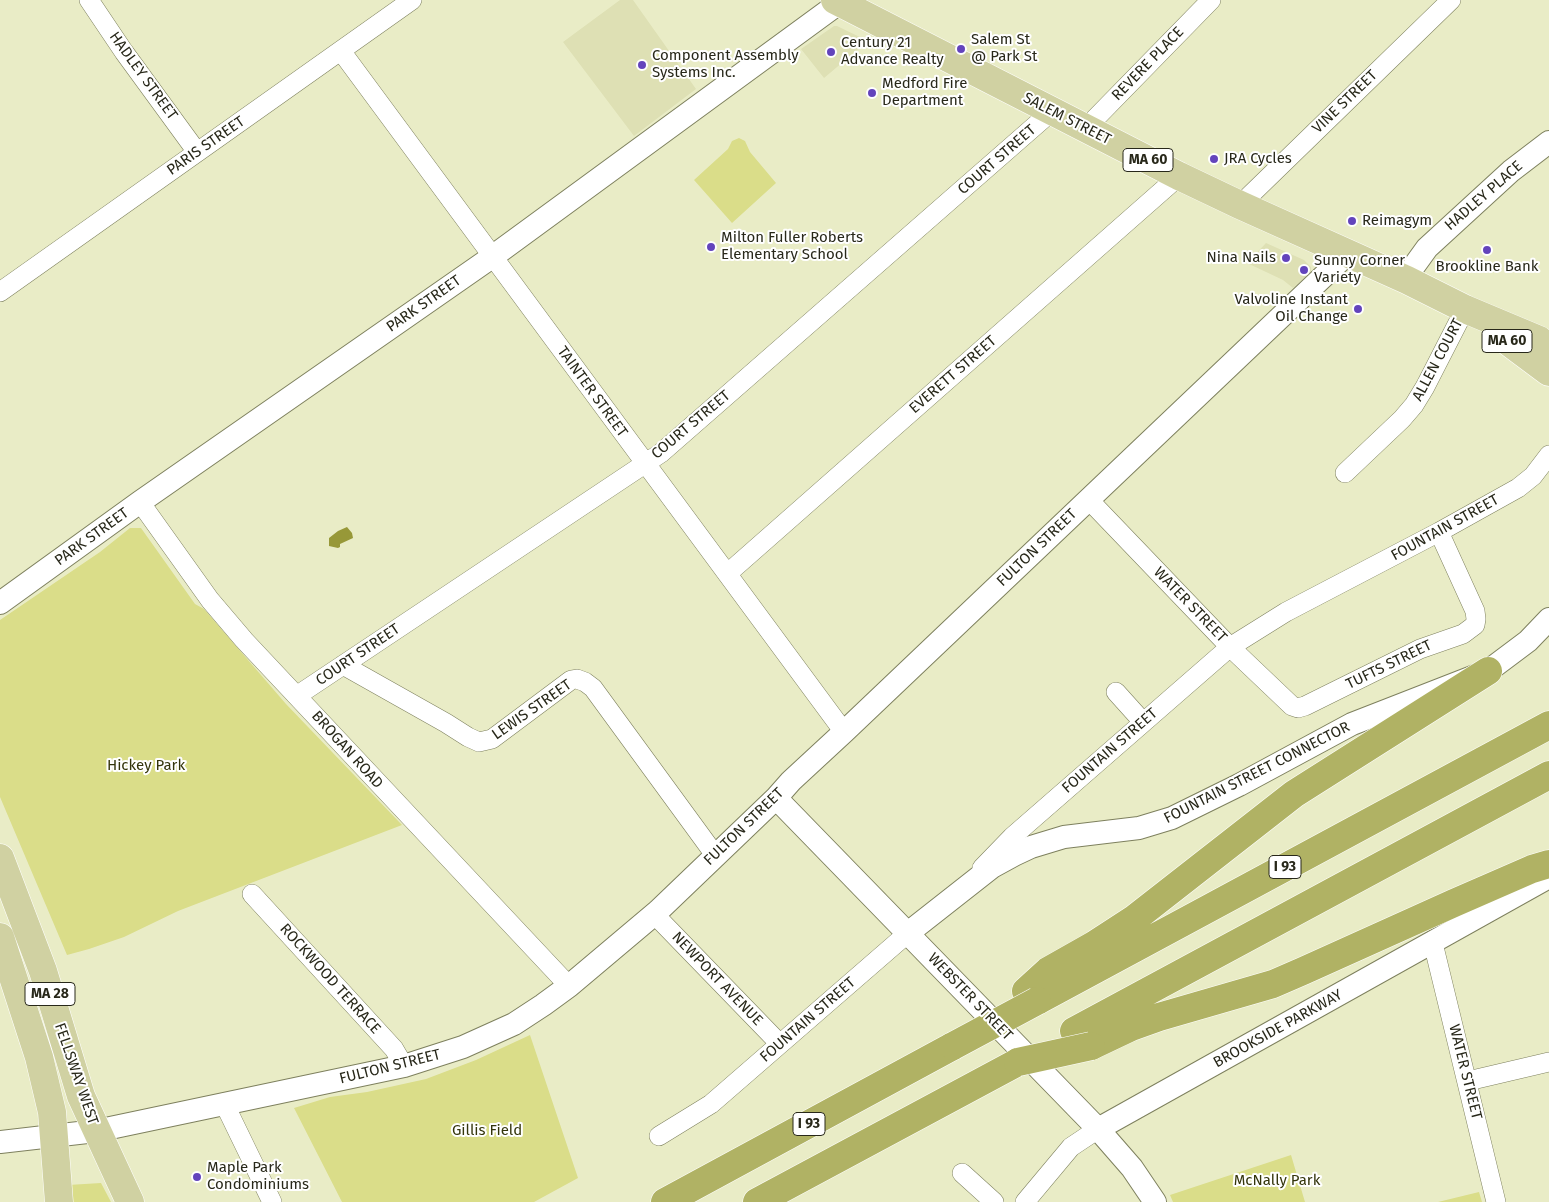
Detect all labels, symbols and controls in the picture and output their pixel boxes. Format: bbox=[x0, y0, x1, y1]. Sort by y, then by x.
street label: REVERE PLACE bbox=[1108, 23, 1188, 105]
street label: HADLEY STREET bbox=[105, 28, 181, 124]
place label: Salem St @ Park St bbox=[971, 31, 1037, 66]
place label: Century 21 Advance Realty bbox=[841, 34, 944, 69]
marker: Salem St @ Park St bbox=[955, 43, 967, 55]
marker: Century 21 Advance Realty bbox=[825, 46, 837, 58]
place label: Component Assembly Systems Inc. bbox=[652, 47, 799, 82]
marker: Component Assembly Systems Inc. bbox=[636, 59, 648, 71]
street label: VINE STREET bbox=[1309, 67, 1381, 137]
place label: Medford Fire Department bbox=[882, 75, 967, 110]
marker: Medford Fire Department bbox=[866, 87, 878, 99]
street label: SALEM STREET bbox=[1020, 89, 1114, 149]
street label: PARIS STREET bbox=[164, 113, 248, 179]
street label: COURT STREET bbox=[954, 121, 1040, 199]
road number: MA 60 bbox=[1123, 148, 1173, 172]
place label: JRA Cycles bbox=[1224, 150, 1292, 168]
marker: JRA Cycles bbox=[1208, 153, 1220, 165]
street label: HADLEY PLACE bbox=[1441, 157, 1527, 235]
place label: Reimagym bbox=[1362, 212, 1432, 230]
marker: Reimagym bbox=[1346, 215, 1358, 227]
place label: Milton Fuller Roberts Elementary School bbox=[721, 229, 863, 264]
marker: Milton Fuller Roberts Elementary School bbox=[705, 241, 717, 253]
marker: Brookline Bank bbox=[1481, 244, 1493, 256]
place label: Nina Nails bbox=[1207, 249, 1276, 267]
marker: Nina Nails bbox=[1280, 252, 1292, 264]
place label: Sunny Corner Variety bbox=[1314, 252, 1405, 287]
place label: Brookline Bank bbox=[1436, 258, 1538, 276]
marker: Sunny Corner Variety bbox=[1298, 264, 1310, 276]
street label: PARK STREET bbox=[383, 272, 465, 336]
place label: Valvoline Instant Oil Change bbox=[1234, 291, 1348, 326]
marker: Valvoline Instant Oil Change bbox=[1352, 303, 1364, 315]
street label: ALLEN COURT bbox=[1409, 316, 1467, 404]
road number: MA 60 bbox=[1482, 330, 1532, 352]
street label: EVERETT STREET bbox=[906, 332, 1000, 418]
street label: TAINTER STREET bbox=[553, 343, 631, 441]
street label: COURT STREET bbox=[648, 387, 734, 463]
street label: FOUNTAIN STREET bbox=[1388, 491, 1502, 565]
street label: PARK STREET bbox=[52, 504, 132, 570]
street label: FULTON STREET bbox=[993, 505, 1081, 591]
street label: WATER STREET bbox=[1150, 564, 1230, 646]
street label: COURT STREET bbox=[313, 620, 403, 690]
street label: TUFTS STREET bbox=[1343, 636, 1435, 694]
street label: LEWIS STREET bbox=[489, 676, 575, 744]
street label: FOUNTAIN STREET bbox=[1059, 705, 1161, 797]
street label: BROGAN ROAD bbox=[307, 708, 387, 792]
street label: FOUNTAIN STREET CONNECTOR bbox=[1161, 718, 1353, 828]
park label: Hickey Park bbox=[107, 757, 185, 775]
street label: FULTON STREET bbox=[700, 784, 788, 870]
road number: I 93 bbox=[1269, 856, 1301, 879]
street label: ROCKWOOD TERRACE bbox=[276, 920, 384, 1038]
street label: NEWPORT AVENUE bbox=[668, 928, 766, 1030]
street label: WEBSTER STREET bbox=[924, 950, 1016, 1044]
street label: FOUNTAIN STREET bbox=[757, 974, 859, 1066]
road number: MA 28 bbox=[25, 982, 75, 1006]
street label: BROOKSIDE PARKWAY bbox=[1210, 986, 1346, 1072]
street label: FELLSWAY WEST bbox=[50, 1021, 102, 1127]
street label: WATER STREET bbox=[1444, 1022, 1486, 1122]
street label: FULTON STREET bbox=[337, 1046, 443, 1088]
road number: I 93 bbox=[793, 1112, 825, 1136]
park label: Gillis Field bbox=[452, 1122, 522, 1140]
place label: Maple Park Condominiums bbox=[207, 1159, 309, 1194]
marker: Maple Park Condominiums bbox=[191, 1171, 203, 1183]
park label: McNally Park bbox=[1234, 1172, 1320, 1190]

